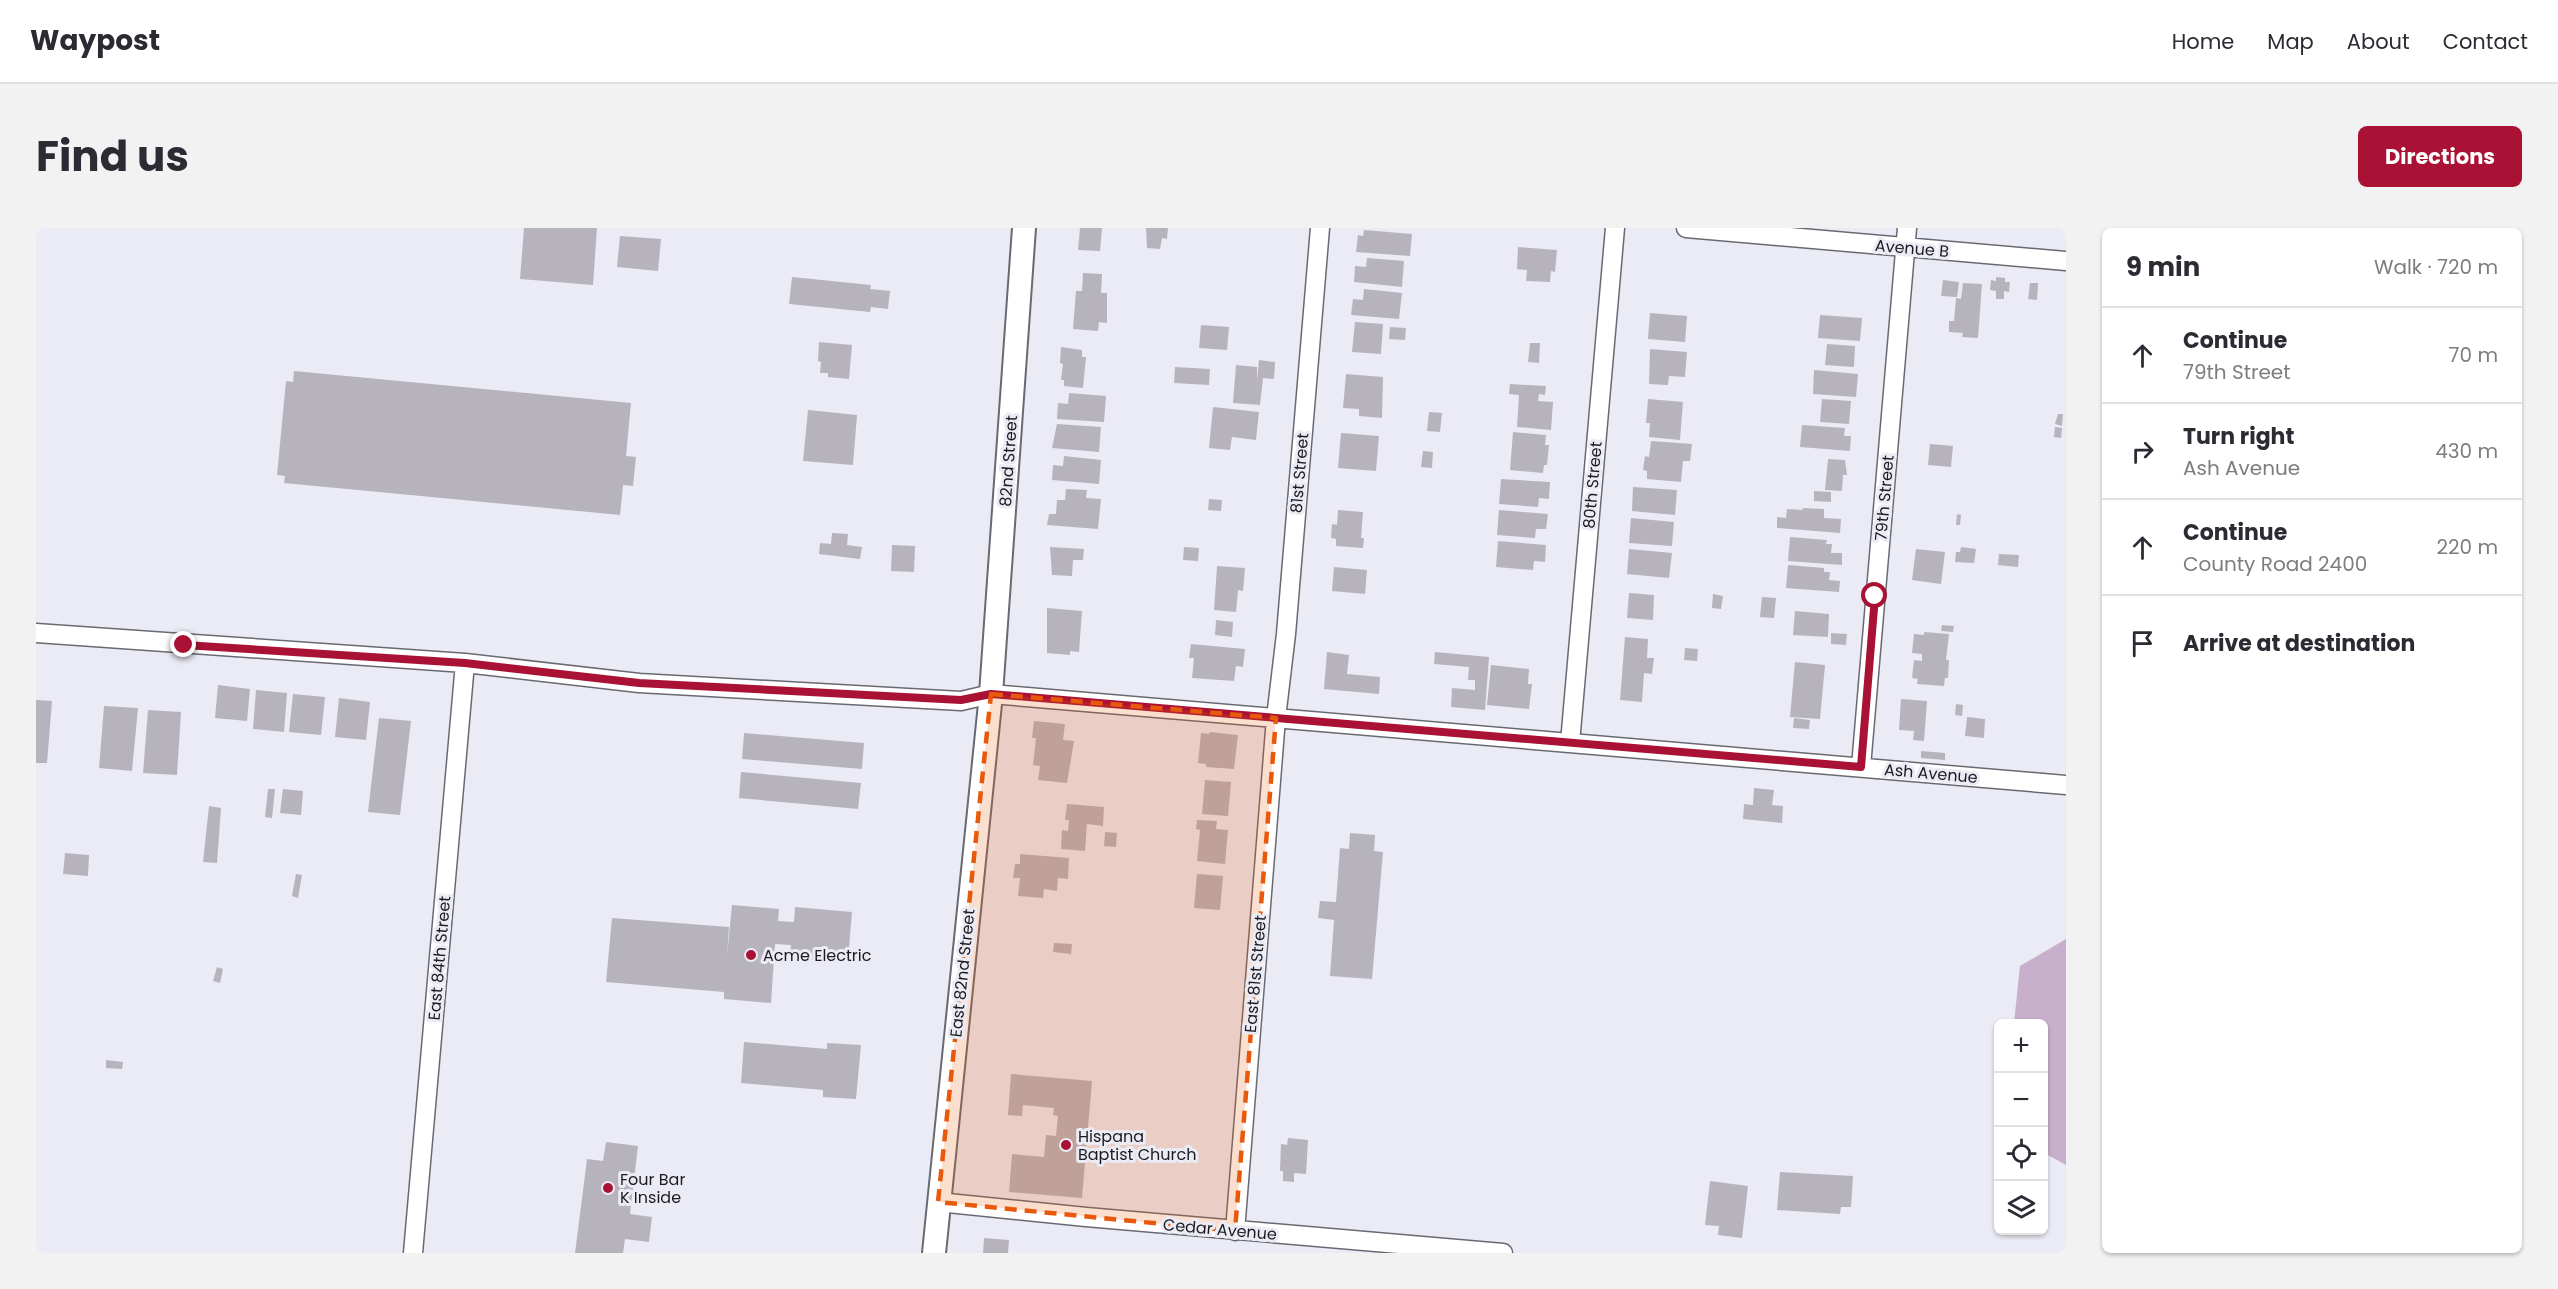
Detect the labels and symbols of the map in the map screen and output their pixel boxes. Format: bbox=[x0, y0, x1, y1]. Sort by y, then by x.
street label: Avenue B bbox=[1874, 234, 1950, 263]
street label: 82nd Street bbox=[994, 414, 1023, 507]
street label: 81st Street bbox=[1285, 432, 1314, 514]
street label: 80th Street bbox=[1577, 440, 1608, 530]
street label: 79th Street bbox=[1869, 454, 1900, 542]
route start bbox=[1861, 582, 1887, 608]
route end bbox=[170, 631, 196, 657]
street label: Ash Avenue bbox=[1883, 758, 1979, 789]
street label: East 84th Street bbox=[423, 895, 456, 1021]
street label: East 82nd Street bbox=[944, 908, 981, 1038]
street label: East 81st Street bbox=[1239, 914, 1272, 1034]
place label: Acme Electric bbox=[763, 944, 872, 967]
marker: Acme Electric bbox=[744, 948, 758, 962]
place label: Hispana Baptist Church bbox=[1078, 1125, 1196, 1166]
marker: Hispana Baptist Church bbox=[1059, 1138, 1073, 1152]
place label: Four Bar K Inside bbox=[620, 1168, 685, 1209]
marker: Four Bar K Inside bbox=[601, 1181, 615, 1195]
street label: Cedar Avenue bbox=[1162, 1213, 1278, 1246]

